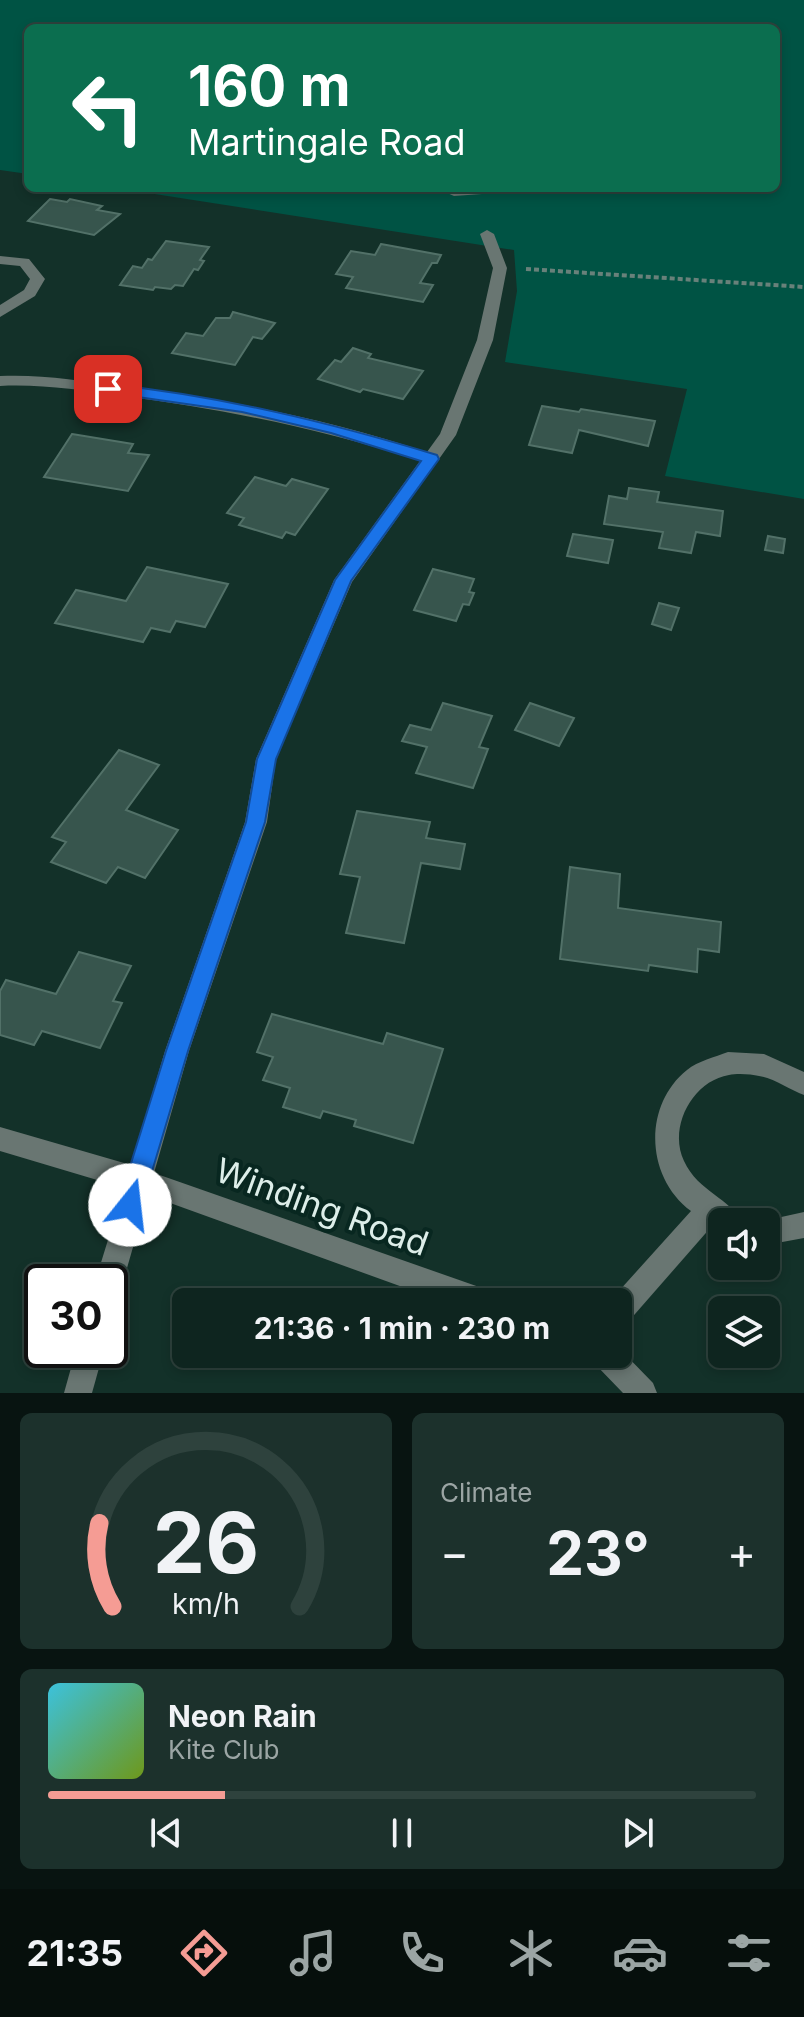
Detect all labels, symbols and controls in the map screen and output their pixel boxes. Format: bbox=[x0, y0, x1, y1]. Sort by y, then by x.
text: 160 m bbox=[188, 52, 351, 120]
icon: left bbox=[56, 56, 160, 160]
text: Martingale Road bbox=[188, 120, 466, 164]
pin bbox=[74, 355, 142, 423]
icon: arrive bbox=[86, 367, 130, 411]
street label: Winding Road bbox=[210, 1149, 434, 1264]
position arrow bbox=[88, 1163, 172, 1247]
map controls bbox=[708, 1208, 780, 1368]
button: sound bbox=[708, 1208, 780, 1280]
speed limit sign: 30 bbox=[24, 1264, 128, 1368]
button: layers bbox=[708, 1296, 780, 1368]
text: 21:36 · 1 min · 230 m bbox=[254, 1310, 550, 1346]
text: Climate bbox=[440, 1477, 532, 1508]
text: 26 bbox=[153, 1492, 259, 1593]
text: 23° bbox=[546, 1517, 650, 1589]
text: − bbox=[440, 1526, 469, 1580]
text: + bbox=[727, 1526, 756, 1580]
text: km/h bbox=[172, 1586, 240, 1621]
text: Neon Rain bbox=[168, 1698, 317, 1734]
text: Kite Club bbox=[168, 1734, 279, 1765]
icon: previous bbox=[144, 1811, 188, 1855]
icon: pause bbox=[380, 1811, 424, 1855]
icon: next bbox=[616, 1811, 660, 1855]
icon: directions bbox=[176, 1925, 232, 1981]
icon: music bbox=[285, 1925, 341, 1981]
icon: phone bbox=[394, 1925, 450, 1981]
icon: climate bbox=[503, 1925, 559, 1981]
icon: car bbox=[612, 1925, 668, 1981]
icon: filters bbox=[721, 1925, 777, 1981]
text: 21:35 bbox=[27, 1931, 123, 1975]

